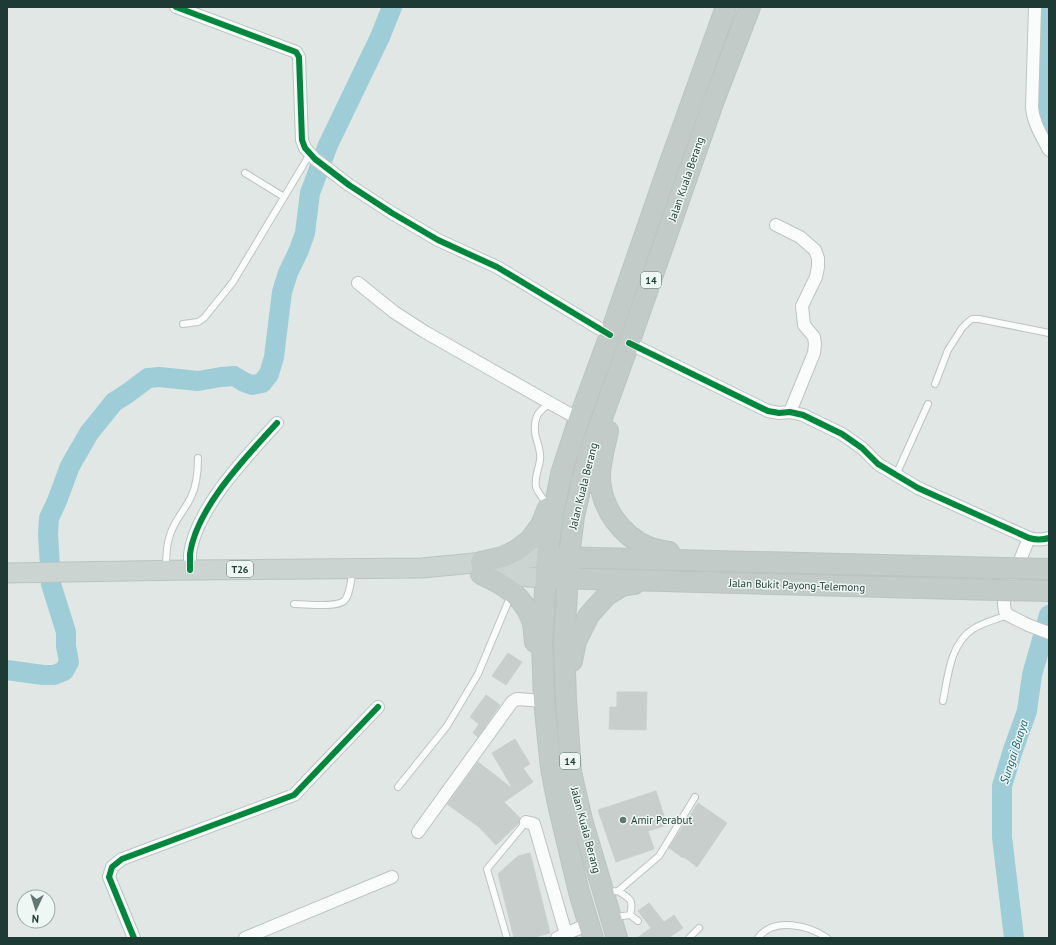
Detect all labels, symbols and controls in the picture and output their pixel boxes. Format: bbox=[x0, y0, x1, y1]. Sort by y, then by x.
street label: Jalan Kuala Berang bbox=[665, 135, 707, 224]
road number: 14 bbox=[641, 272, 661, 288]
street label: Jalan Kuala Berang bbox=[565, 441, 601, 532]
road number: T26 bbox=[227, 561, 253, 577]
street label: Jalan Bukit Payong-Telemong bbox=[728, 576, 866, 594]
water label: Sungai Buaya bbox=[996, 718, 1031, 786]
road number: 14 bbox=[560, 753, 580, 769]
street label: Jalan Kuala Berang bbox=[567, 784, 604, 875]
place label: Amir Perabut bbox=[631, 813, 692, 827]
marker: Amir Perabut bbox=[618, 815, 628, 825]
north arrow bbox=[16, 889, 56, 929]
text: N bbox=[31, 912, 39, 926]

